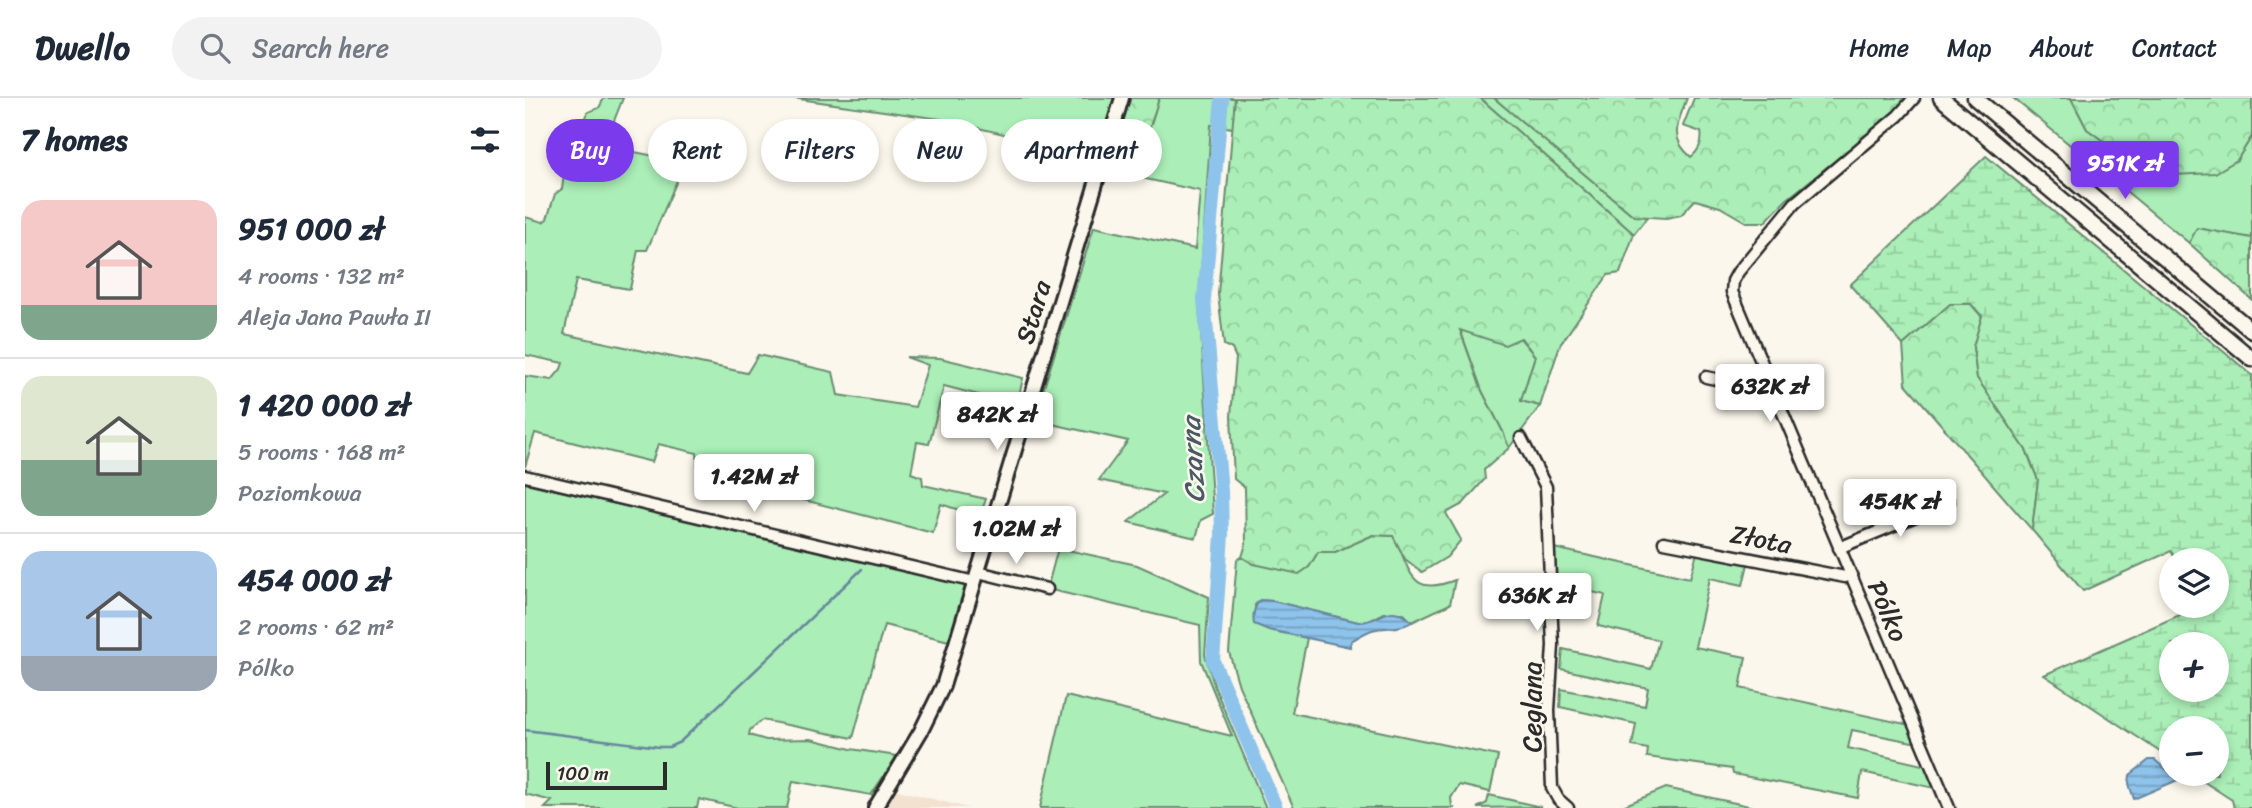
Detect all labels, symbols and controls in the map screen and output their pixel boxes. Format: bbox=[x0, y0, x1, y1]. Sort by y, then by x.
search box bbox=[172, 17, 662, 80]
text: Dwello bbox=[35, 19, 130, 77]
text: Search here bbox=[252, 25, 389, 71]
text: Home bbox=[1849, 27, 1909, 69]
text: Map bbox=[1947, 27, 1991, 69]
text: About bbox=[2029, 27, 2094, 69]
text: Contact bbox=[2132, 27, 2217, 69]
icon: search bbox=[196, 29, 234, 67]
text: 7 homes bbox=[21, 113, 128, 167]
chip: Buy bbox=[546, 119, 634, 182]
chip: Rent bbox=[648, 119, 747, 182]
chip: Filters bbox=[761, 119, 879, 182]
chip: New bbox=[893, 119, 987, 182]
chip: Apartment bbox=[1001, 119, 1162, 182]
icon: filters bbox=[466, 121, 504, 159]
pin: 951K zł bbox=[2060, 141, 2190, 201]
text: 951K zł bbox=[2087, 143, 2163, 184]
text: 951 000 zł bbox=[238, 202, 384, 256]
icon: home bbox=[77, 228, 161, 312]
text: 4 rooms · 132 m² bbox=[238, 256, 405, 297]
street label: Stara bbox=[1002, 274, 1065, 350]
text: Aleja Jana Pawła II bbox=[238, 297, 431, 338]
pin: 632K zł bbox=[1705, 364, 1835, 424]
text: 632K zł bbox=[1731, 366, 1809, 407]
text: 1 420 000 zł bbox=[238, 378, 410, 432]
pin: 842K zł bbox=[932, 392, 1062, 452]
text: 842K zł bbox=[957, 394, 1037, 435]
icon: home bbox=[77, 404, 161, 488]
water label: Czarna bbox=[1166, 412, 1219, 504]
text: 5 rooms · 168 m² bbox=[238, 432, 406, 473]
pin: 1.42M zł bbox=[682, 454, 826, 514]
text: 1.42M zł bbox=[710, 456, 798, 497]
text: Poziomkowa bbox=[238, 473, 361, 514]
pin: 454K zł bbox=[1835, 480, 1965, 539]
text: 454K zł bbox=[1859, 481, 1941, 522]
pin: 1.02M zł bbox=[944, 506, 1088, 566]
text: 1.02M zł bbox=[972, 508, 1060, 549]
street label: Złota bbox=[1726, 511, 1797, 568]
map controls bbox=[2159, 548, 2229, 786]
button: layers bbox=[2159, 548, 2229, 618]
text: 454 000 zł bbox=[238, 553, 390, 607]
street label: Pólko bbox=[1854, 573, 1922, 649]
pin: 636K zł bbox=[1472, 574, 1602, 633]
text: 636K zł bbox=[1498, 575, 1576, 616]
icon: home bbox=[77, 579, 161, 663]
text: 2 rooms · 62 m² bbox=[238, 607, 394, 648]
button: + bbox=[2159, 632, 2229, 702]
text: Pólko bbox=[238, 648, 294, 689]
street label: Ceglana bbox=[1509, 662, 1555, 752]
button: − bbox=[2159, 716, 2229, 786]
text: 100 m bbox=[557, 757, 609, 790]
scale bar bbox=[546, 759, 667, 791]

